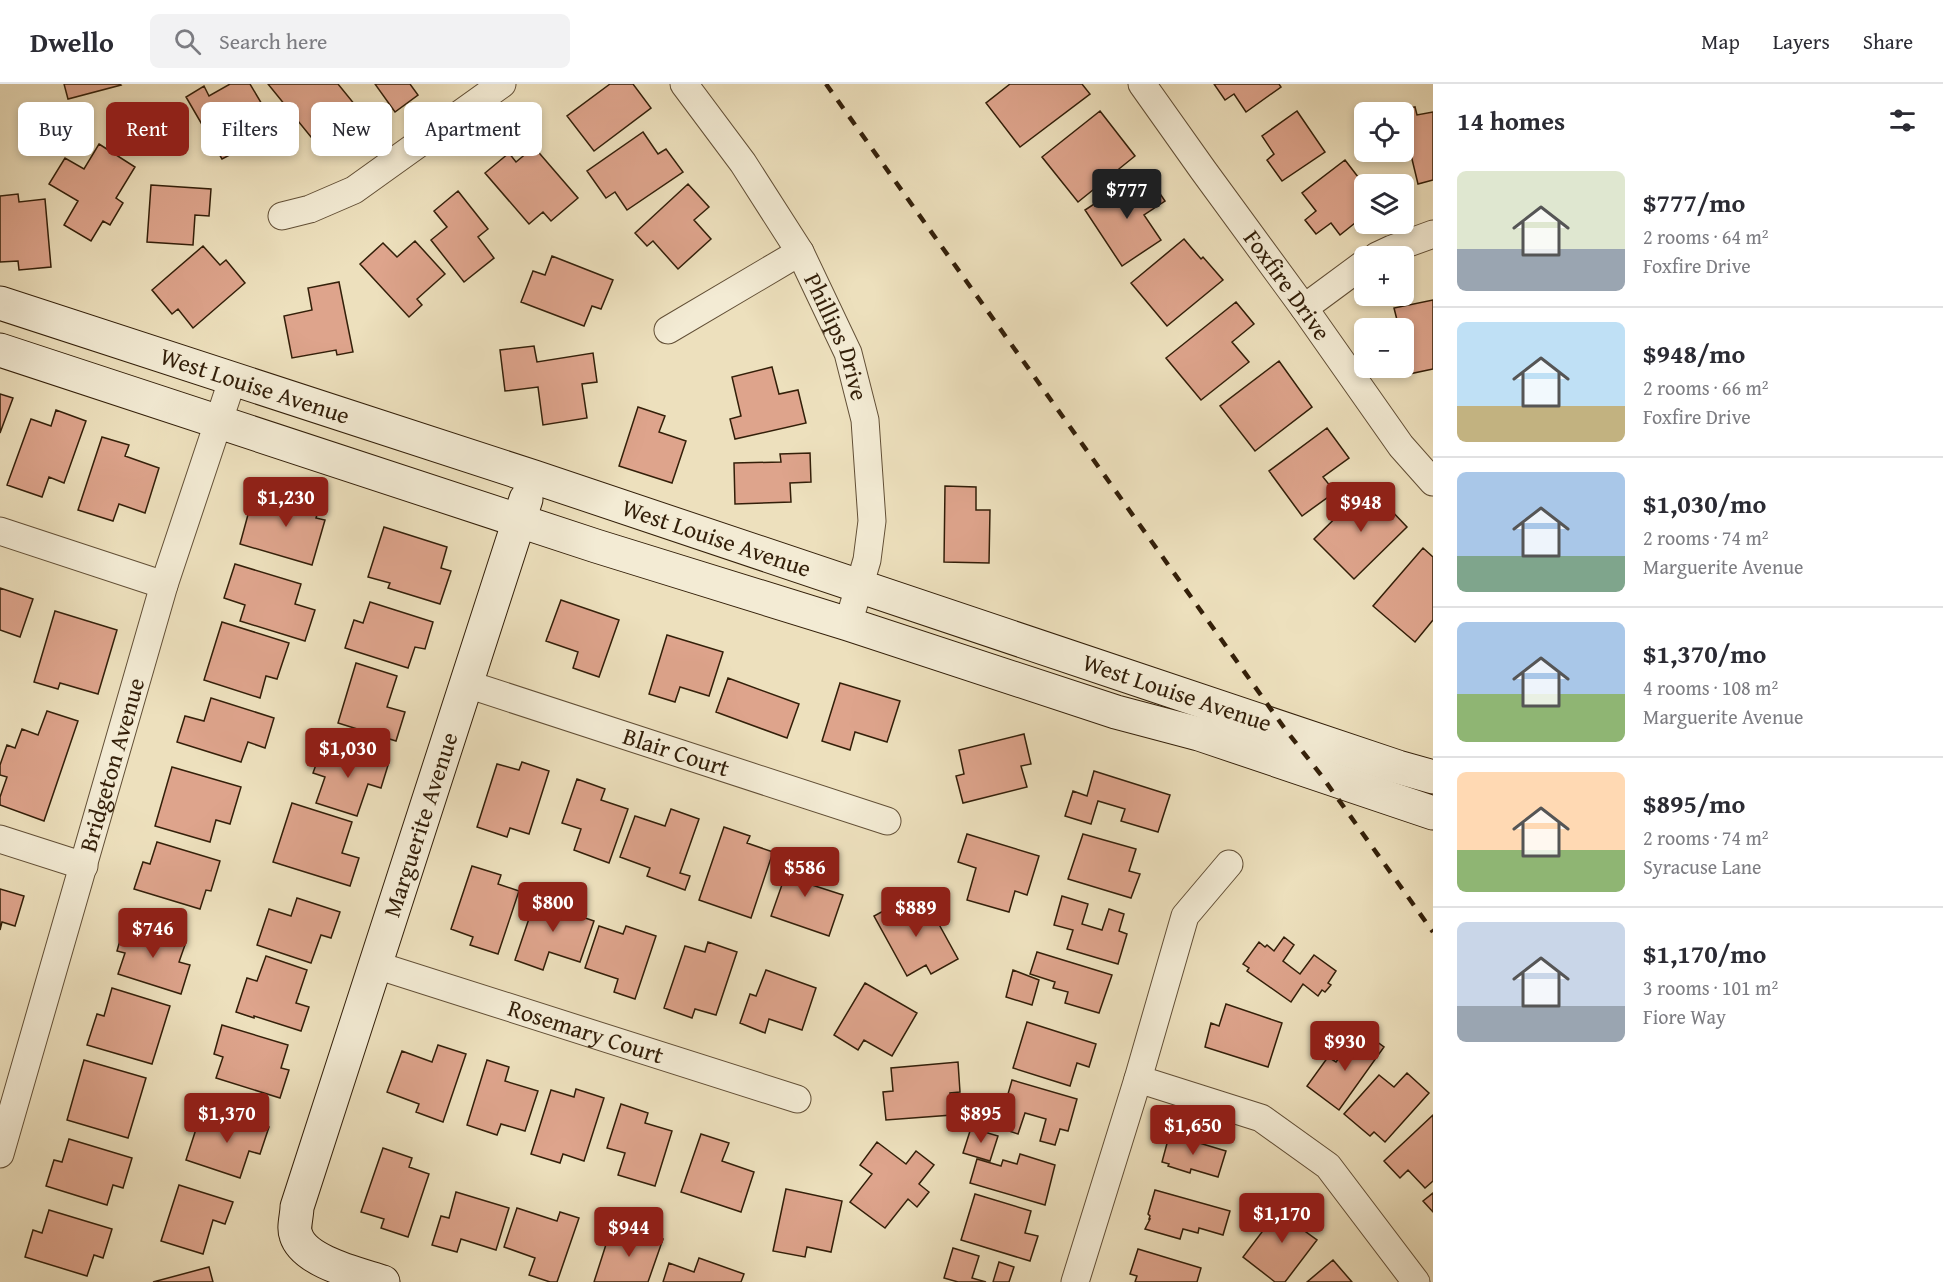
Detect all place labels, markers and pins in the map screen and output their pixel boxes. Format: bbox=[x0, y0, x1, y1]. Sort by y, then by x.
pin: $777 bbox=[1091, 169, 1163, 220]
pin: $1,230 bbox=[237, 477, 335, 528]
pin: $948 bbox=[1325, 482, 1397, 533]
pin: $1,030 bbox=[299, 728, 397, 779]
pin: $586 bbox=[769, 847, 841, 898]
pin: $800 bbox=[517, 882, 589, 933]
pin: $889 bbox=[880, 887, 952, 938]
pin: $746 bbox=[117, 908, 189, 959]
pin: $930 bbox=[1309, 1021, 1381, 1072]
pin: $1,370 bbox=[178, 1093, 276, 1144]
pin: $895 bbox=[945, 1093, 1017, 1144]
pin: $1,650 bbox=[1144, 1105, 1242, 1156]
pin: $1,170 bbox=[1233, 1193, 1331, 1244]
pin: $944 bbox=[593, 1207, 665, 1258]

